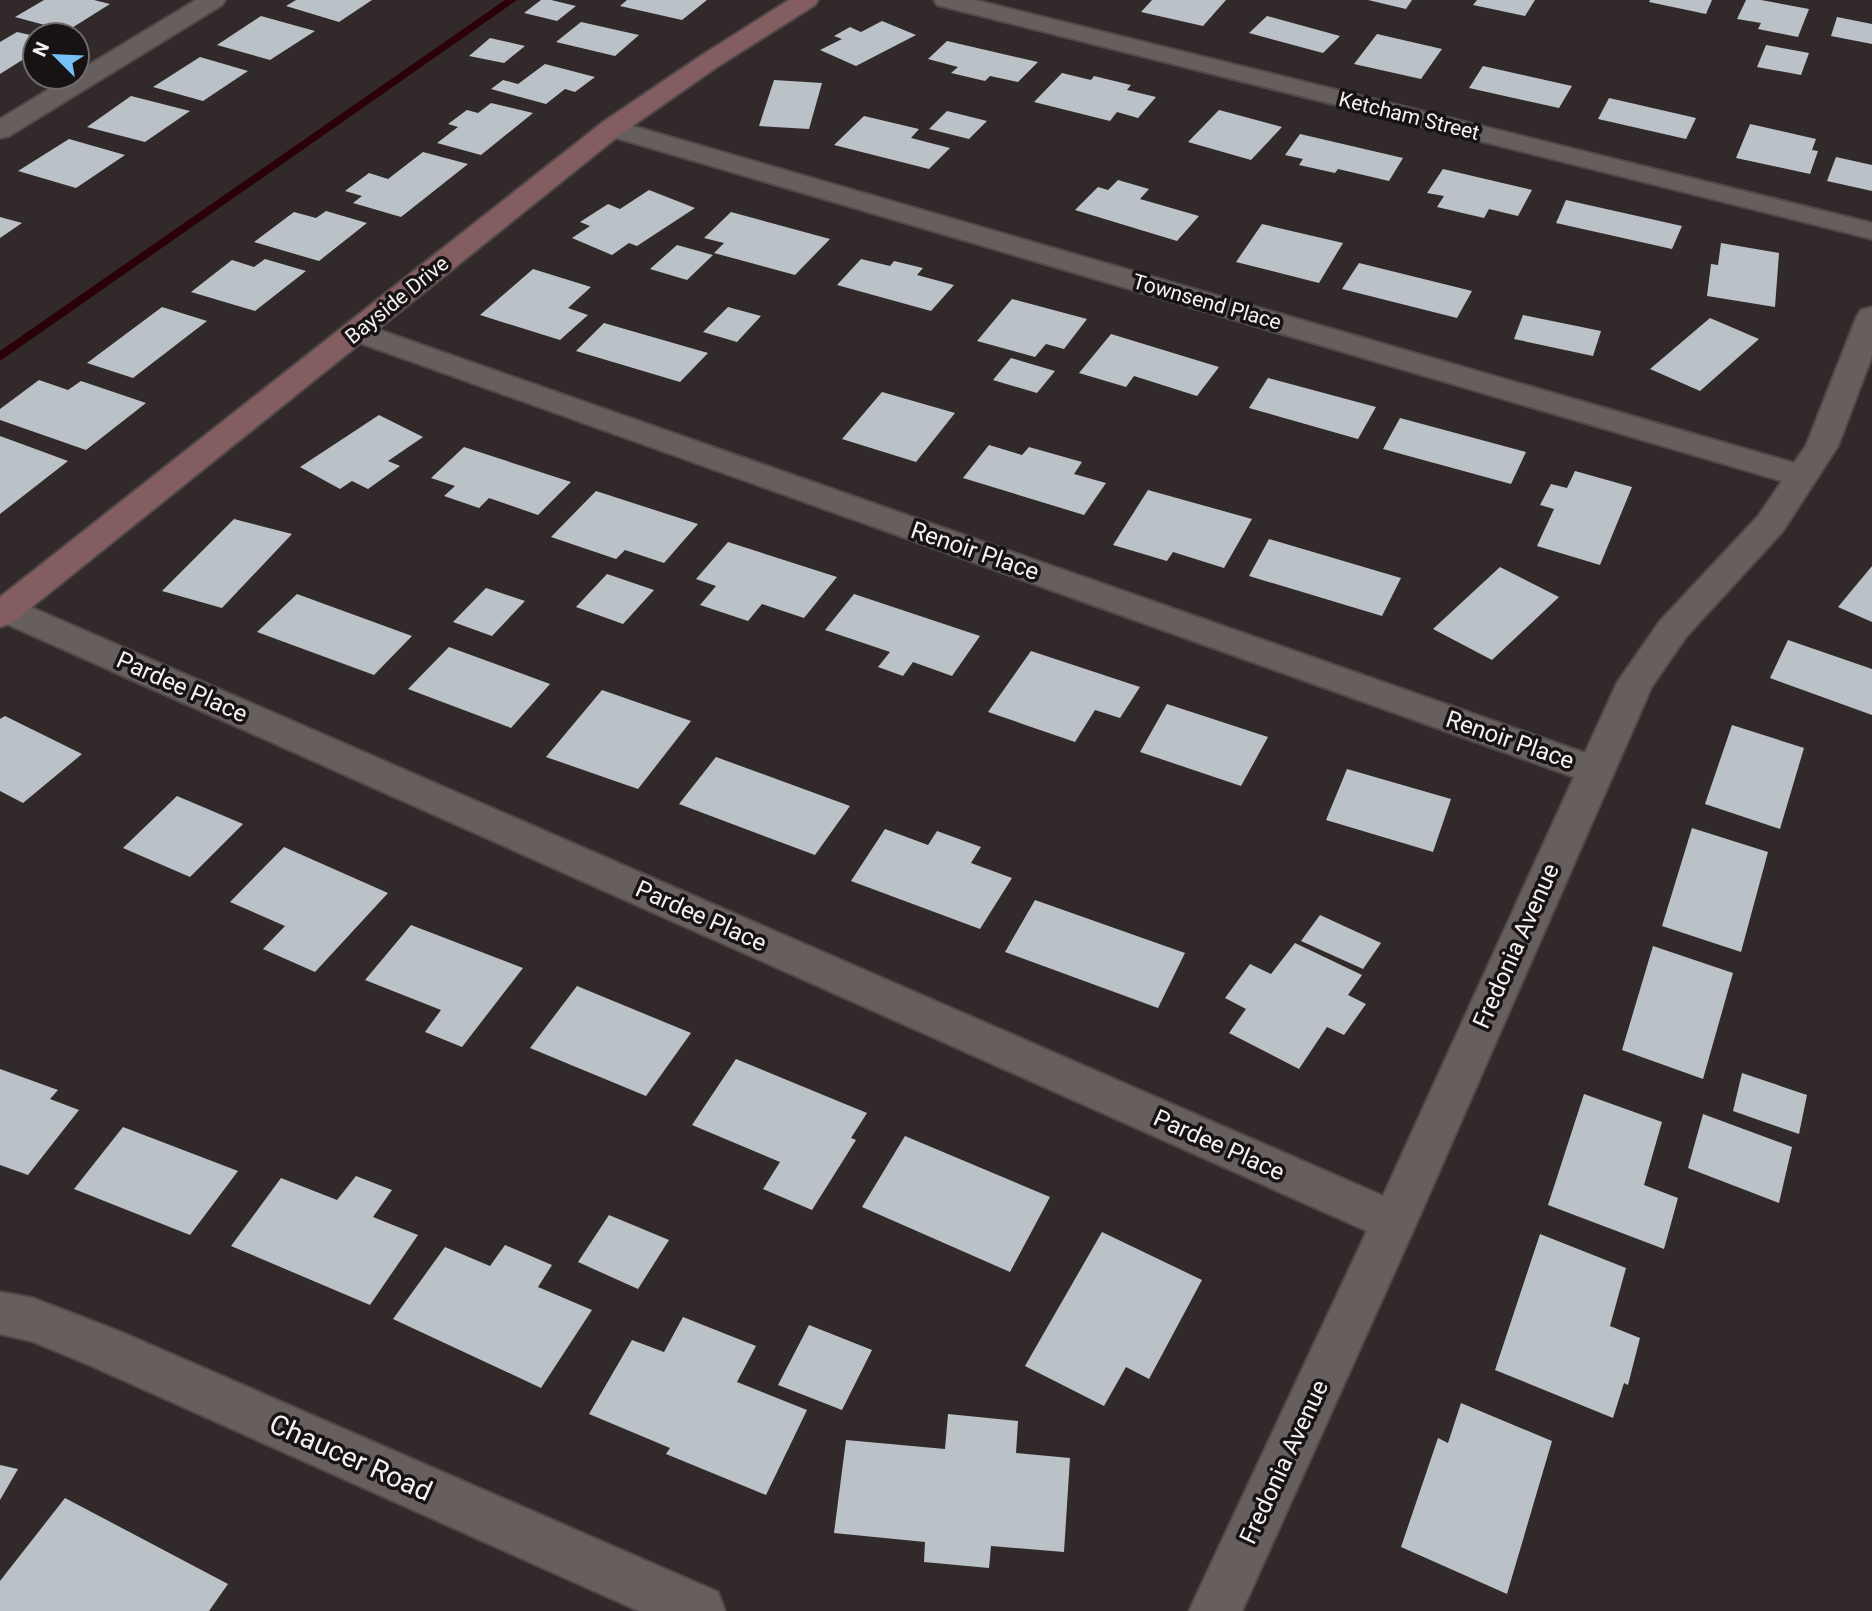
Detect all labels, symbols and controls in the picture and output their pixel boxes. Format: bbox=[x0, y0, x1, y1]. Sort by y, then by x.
north arrow bbox=[21, 21, 91, 91]
text: N bbox=[28, 38, 54, 60]
street label: Ketcham Street bbox=[1336, 87, 1482, 145]
street label: Bayside Drive bbox=[341, 251, 453, 349]
street label: Townsend Place bbox=[1130, 269, 1284, 335]
street label: Renoir Place bbox=[907, 516, 1043, 586]
street label: Pardee Place bbox=[112, 646, 252, 728]
street label: Renoir Place bbox=[1442, 705, 1578, 775]
street label: Fredonia Avenue bbox=[1467, 859, 1565, 1033]
street label: Pardee Place bbox=[631, 875, 771, 957]
street label: Pardee Place bbox=[1149, 1104, 1289, 1186]
street label: Fredonia Avenue bbox=[1234, 1376, 1334, 1548]
street label: Chaucer Road bbox=[264, 1407, 437, 1508]

